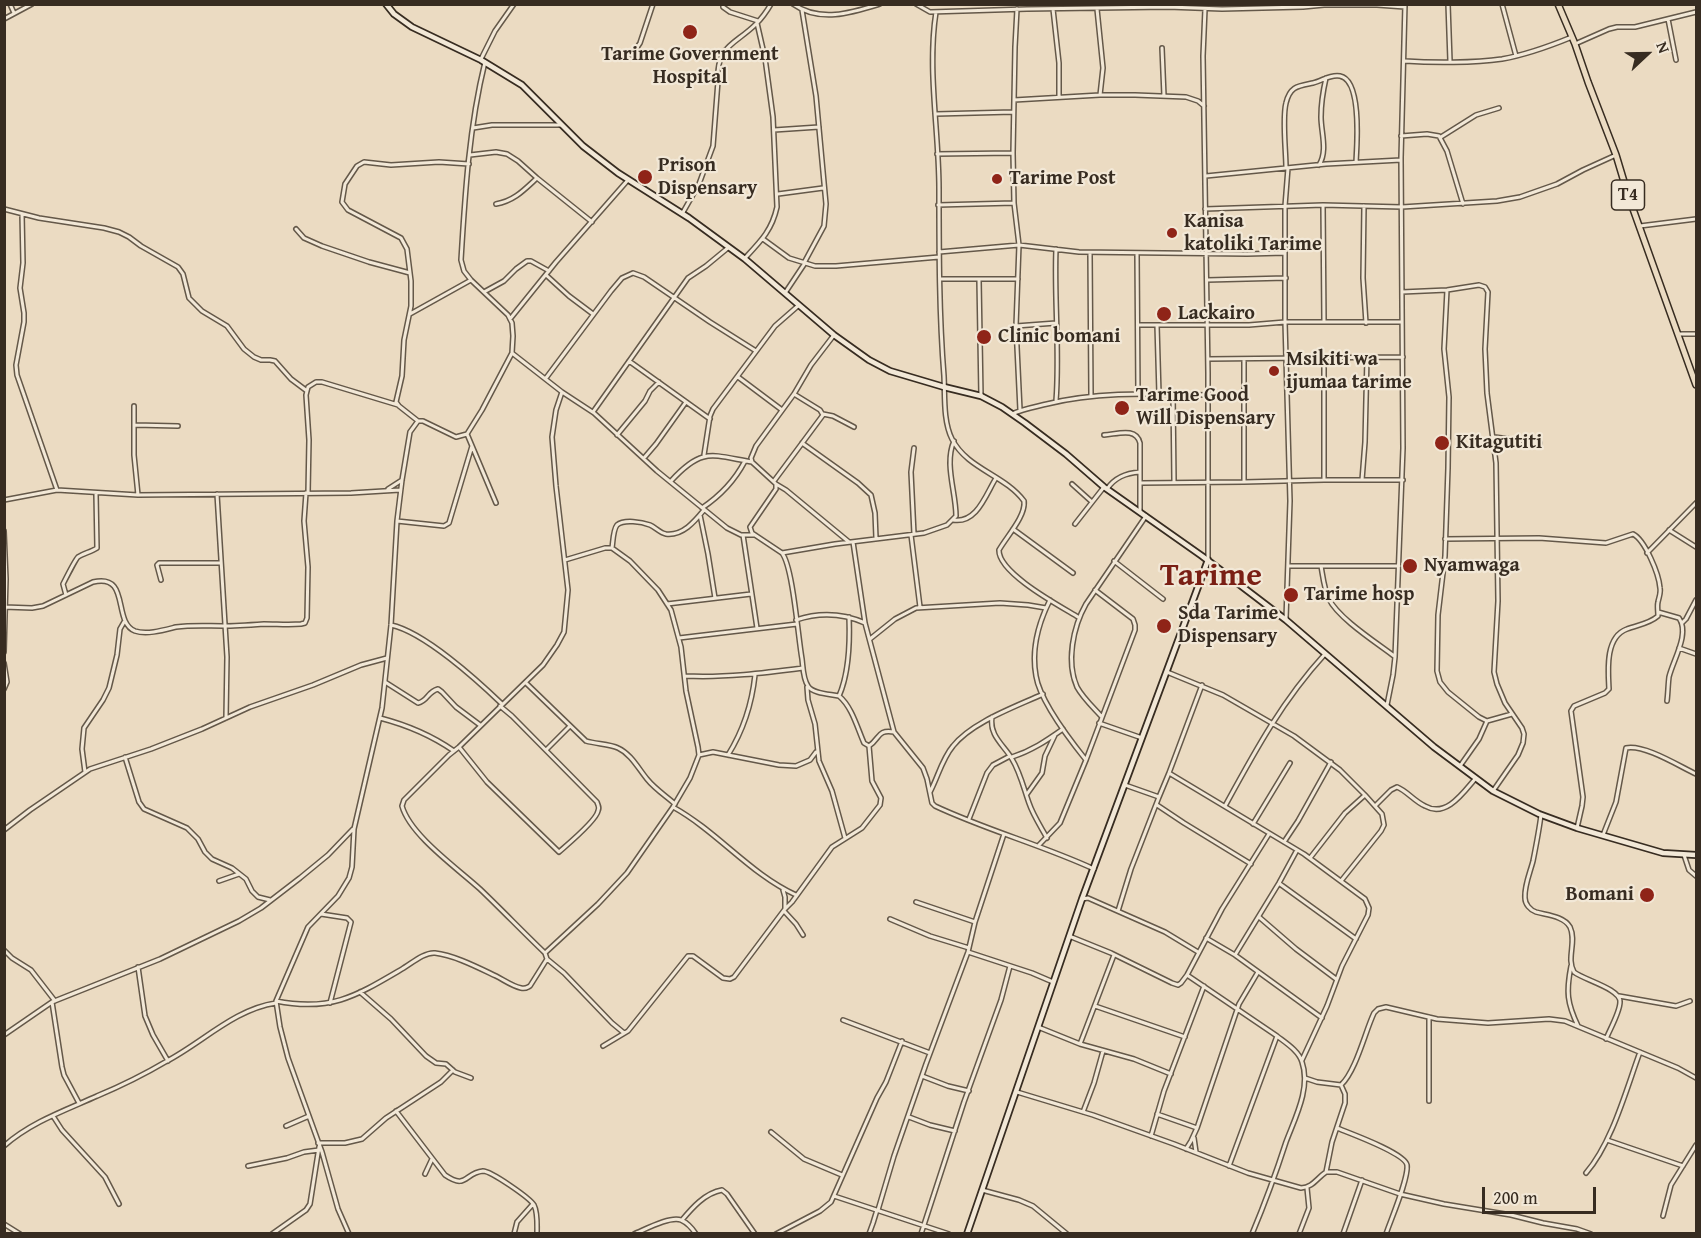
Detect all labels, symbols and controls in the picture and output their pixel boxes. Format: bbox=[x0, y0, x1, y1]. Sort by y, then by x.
marker: Tarime Government Hospital bbox=[681, 23, 699, 41]
north arrow bbox=[1617, 24, 1677, 84]
text: N bbox=[1651, 38, 1677, 57]
place label: Tarime Government Hospital bbox=[601, 43, 779, 90]
place label: Prison Dispensary bbox=[658, 154, 757, 201]
place label: Tarime Post bbox=[1009, 167, 1115, 191]
marker: Prison Dispensary bbox=[636, 168, 654, 186]
marker: Tarime Post bbox=[990, 172, 1004, 186]
road number: T4 bbox=[1612, 180, 1644, 210]
place label: Kanisa katoliki Tarime bbox=[1184, 210, 1322, 257]
marker: Kanisa katoliki Tarime bbox=[1165, 226, 1179, 240]
place label: Lackairo bbox=[1178, 302, 1255, 326]
marker: Lackairo bbox=[1155, 305, 1173, 323]
place label: Clinic bomani bbox=[998, 325, 1120, 349]
marker: Clinic bomani bbox=[975, 328, 993, 346]
place label: Msikiti wa ijumaa tarime bbox=[1286, 348, 1412, 395]
marker: Msikiti wa ijumaa tarime bbox=[1267, 364, 1281, 378]
place label: Tarime Good Will Dispensary bbox=[1136, 384, 1275, 431]
marker: Tarime Good Will Dispensary bbox=[1113, 399, 1131, 417]
place label: Kitagutiti bbox=[1456, 431, 1542, 455]
marker: Kitagutiti bbox=[1433, 434, 1451, 452]
place label: Nyamwaga bbox=[1424, 554, 1520, 578]
marker: Nyamwaga bbox=[1401, 557, 1419, 575]
district label: Tarime bbox=[1160, 558, 1262, 596]
place label: Tarime hosp bbox=[1304, 583, 1414, 607]
marker: Tarime hosp bbox=[1282, 586, 1300, 604]
place label: Sda Tarime Dispensary bbox=[1178, 602, 1278, 649]
marker: Sda Tarime Dispensary bbox=[1155, 617, 1173, 635]
place label: Bomani bbox=[1566, 883, 1634, 907]
marker: Bomani bbox=[1638, 886, 1656, 904]
scale bar bbox=[1485, 1175, 1599, 1213]
text: 200 m bbox=[1493, 1184, 1538, 1211]

